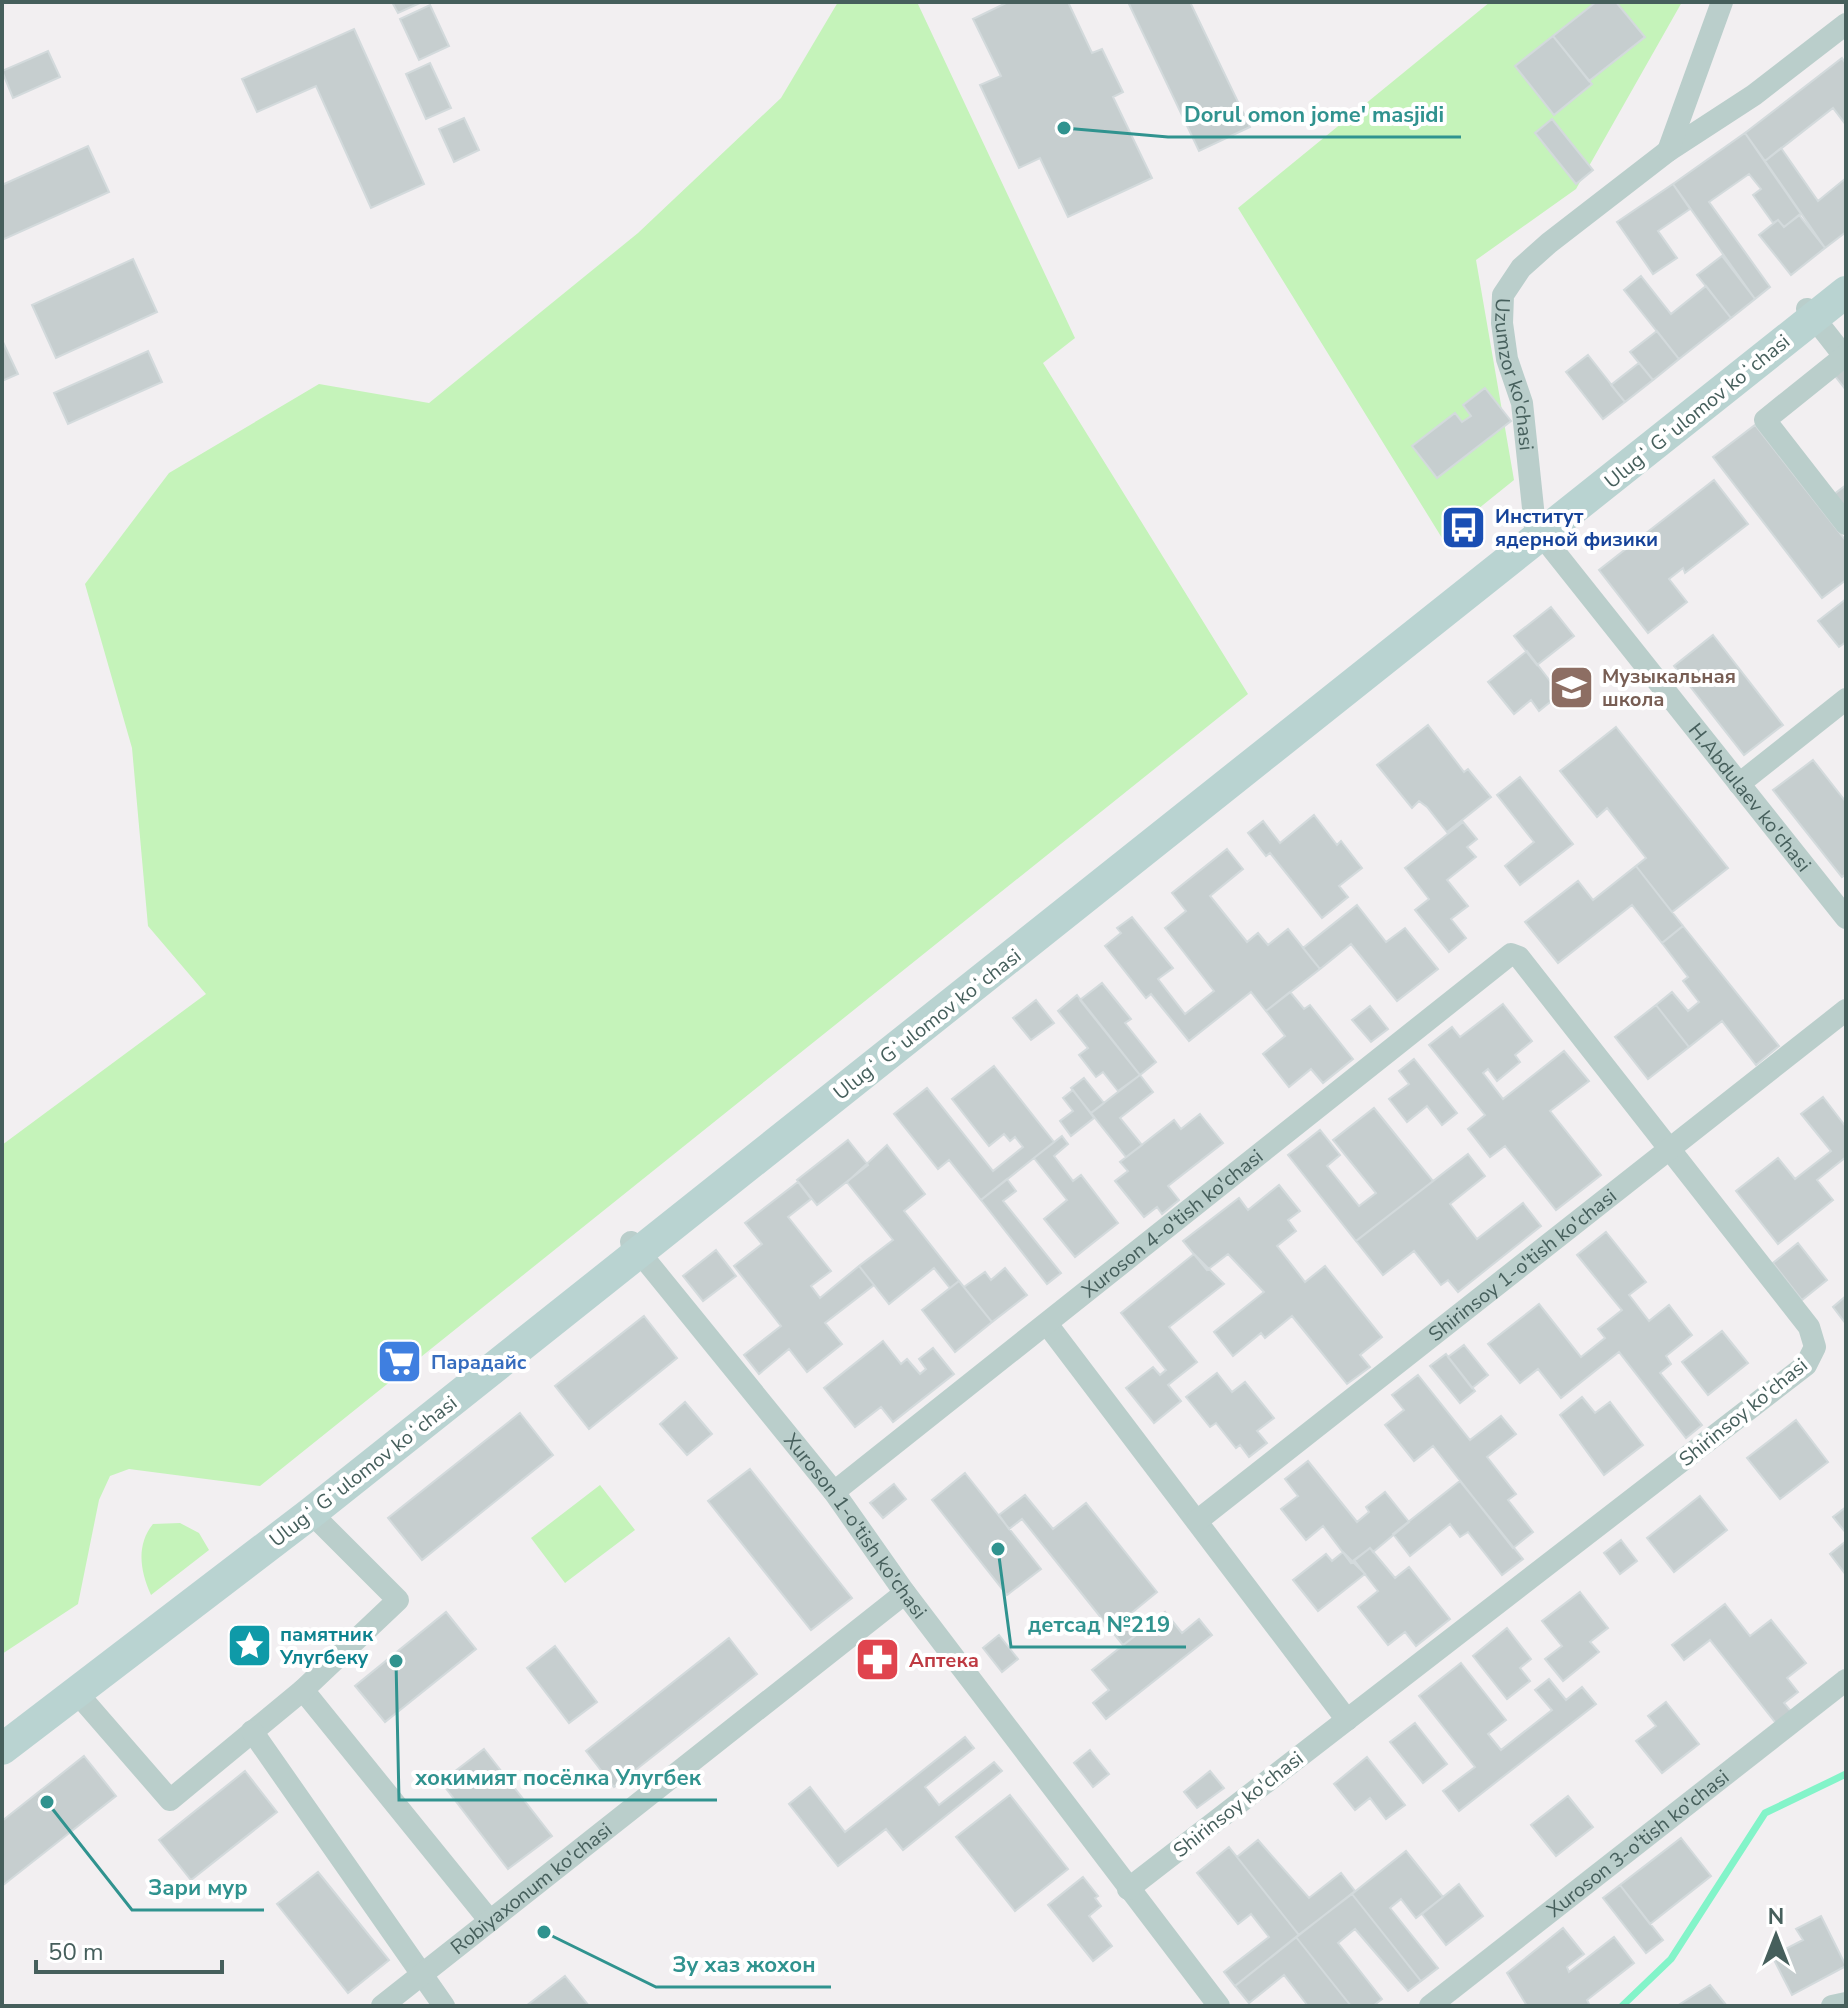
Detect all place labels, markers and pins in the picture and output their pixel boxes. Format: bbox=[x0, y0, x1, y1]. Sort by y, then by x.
callout: Dorul omon jome' masjidi bbox=[1168, 91, 1461, 137]
bus stop icon: Институт ядерной физики bbox=[1440, 503, 1488, 551]
place label: Институт ядерной физики bbox=[1495, 503, 1658, 553]
school or university icon: Музыкальная школа bbox=[1547, 663, 1595, 711]
place label: Музыкальная школа bbox=[1602, 663, 1736, 713]
supermarket icon: Парадайс bbox=[376, 1338, 424, 1386]
place label: Парадайс bbox=[431, 1349, 527, 1376]
callout: детсад №219 bbox=[1011, 1601, 1186, 1647]
place label: памятник Улугбеку bbox=[279, 1621, 374, 1671]
place icon: памятник Улугбеку bbox=[225, 1622, 273, 1670]
pharmacy icon: Аптека bbox=[854, 1636, 902, 1684]
place label: Аптека bbox=[909, 1647, 979, 1674]
callout: хокимият посёлка Улугбек bbox=[399, 1754, 717, 1800]
callout: Зари мур bbox=[132, 1864, 264, 1910]
callout: Зу хаз жохон bbox=[656, 1941, 831, 1987]

